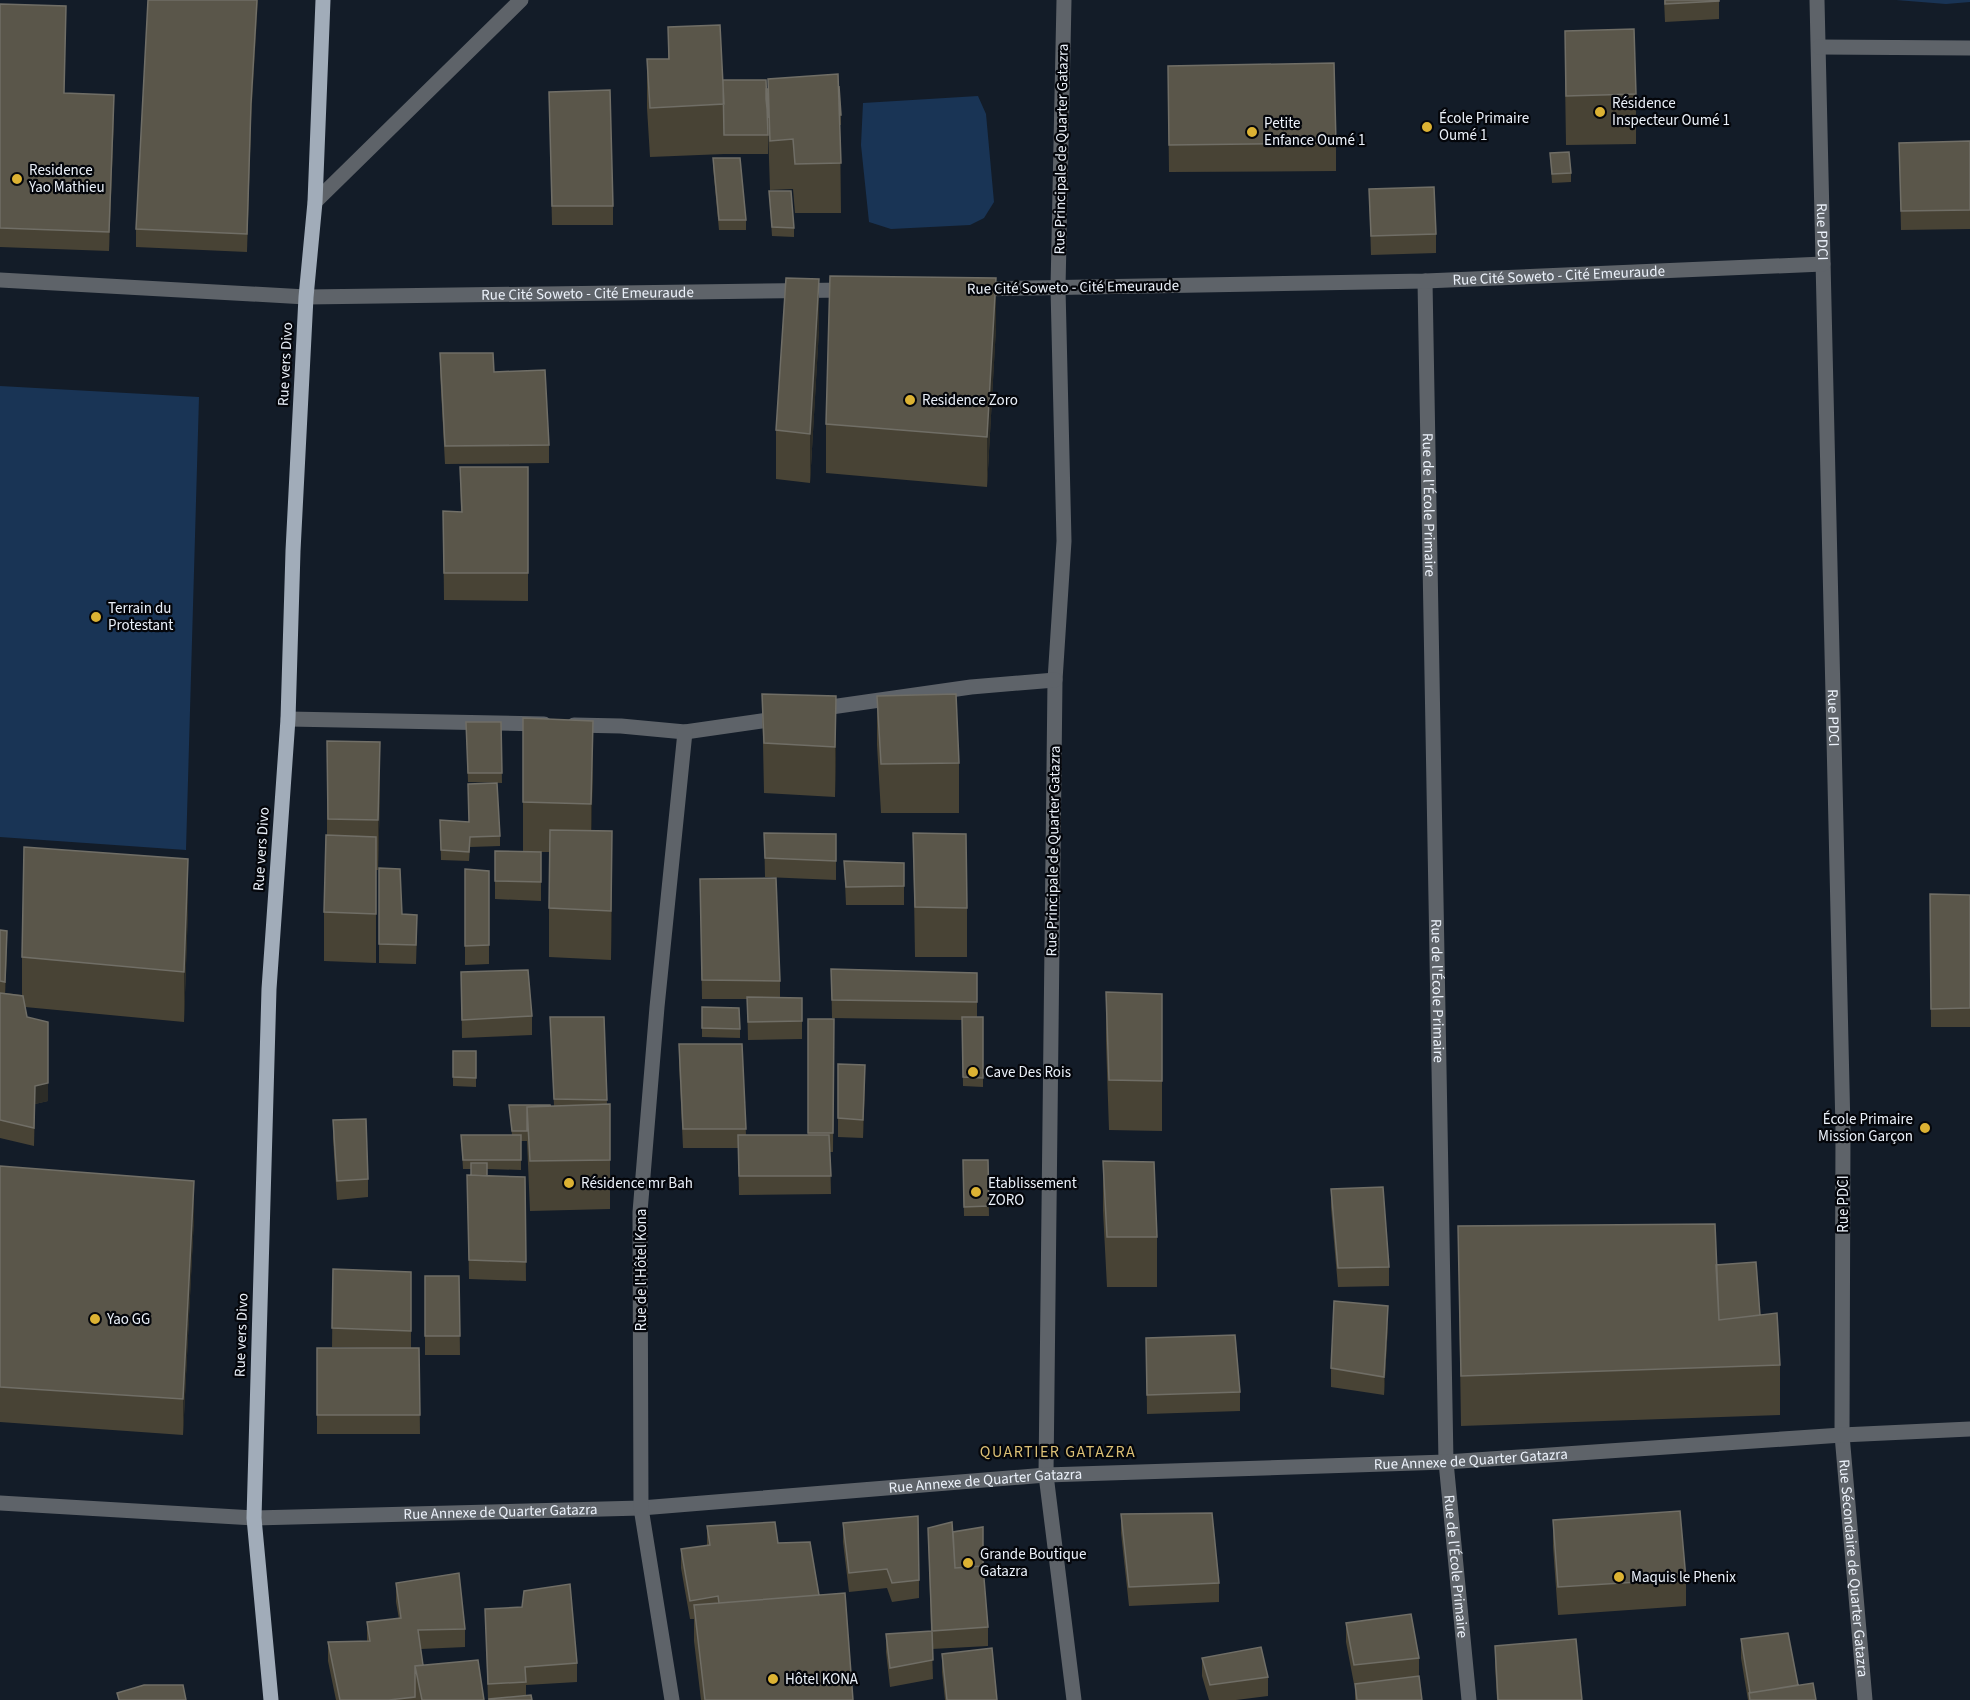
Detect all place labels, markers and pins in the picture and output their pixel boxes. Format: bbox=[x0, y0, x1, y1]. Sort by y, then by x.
place label: Résidence Inspecteur Oumé 1 bbox=[1612, 93, 1730, 131]
marker: Résidence Inspecteur Oumé 1 bbox=[1593, 105, 1607, 119]
place label: École Primaire Oumé 1 bbox=[1439, 108, 1529, 146]
place label: Petite Enfance Oumé 1 bbox=[1264, 113, 1365, 151]
marker: École Primaire Oumé 1 bbox=[1420, 120, 1434, 134]
marker: Petite Enfance Oumé 1 bbox=[1245, 125, 1259, 139]
place label: Residence Yao Mathieu bbox=[28, 160, 105, 198]
marker: Residence Yao Mathieu bbox=[10, 172, 24, 186]
place label: Residence Zoro bbox=[922, 390, 1018, 411]
marker: Residence Zoro bbox=[903, 393, 917, 407]
place label: Terrain du Protestant bbox=[108, 598, 173, 636]
marker: Terrain du Protestant bbox=[89, 610, 103, 624]
place label: Cave Des Rois bbox=[985, 1062, 1071, 1083]
marker: Cave Des Rois bbox=[966, 1065, 980, 1079]
place label: École Primaire Mission Garçon bbox=[1818, 1109, 1913, 1147]
marker: École Primaire Mission Garçon bbox=[1918, 1121, 1932, 1135]
place label: Résidence mr Bah bbox=[581, 1173, 693, 1194]
place label: Etablissement ZORO bbox=[988, 1173, 1077, 1211]
marker: Résidence mr Bah bbox=[562, 1176, 576, 1190]
marker: Etablissement ZORO bbox=[969, 1185, 983, 1199]
place label: Yao GG bbox=[106, 1309, 150, 1330]
marker: Yao GG bbox=[88, 1312, 102, 1326]
place label: Grande Boutique Gatazra bbox=[980, 1544, 1086, 1582]
marker: Grande Boutique Gatazra bbox=[961, 1556, 975, 1570]
place label: Maquis le Phenix bbox=[1631, 1567, 1736, 1588]
marker: Maquis le Phenix bbox=[1612, 1570, 1626, 1584]
place label: Hôtel KONA bbox=[785, 1669, 859, 1690]
marker: Hôtel KONA bbox=[766, 1672, 780, 1686]

